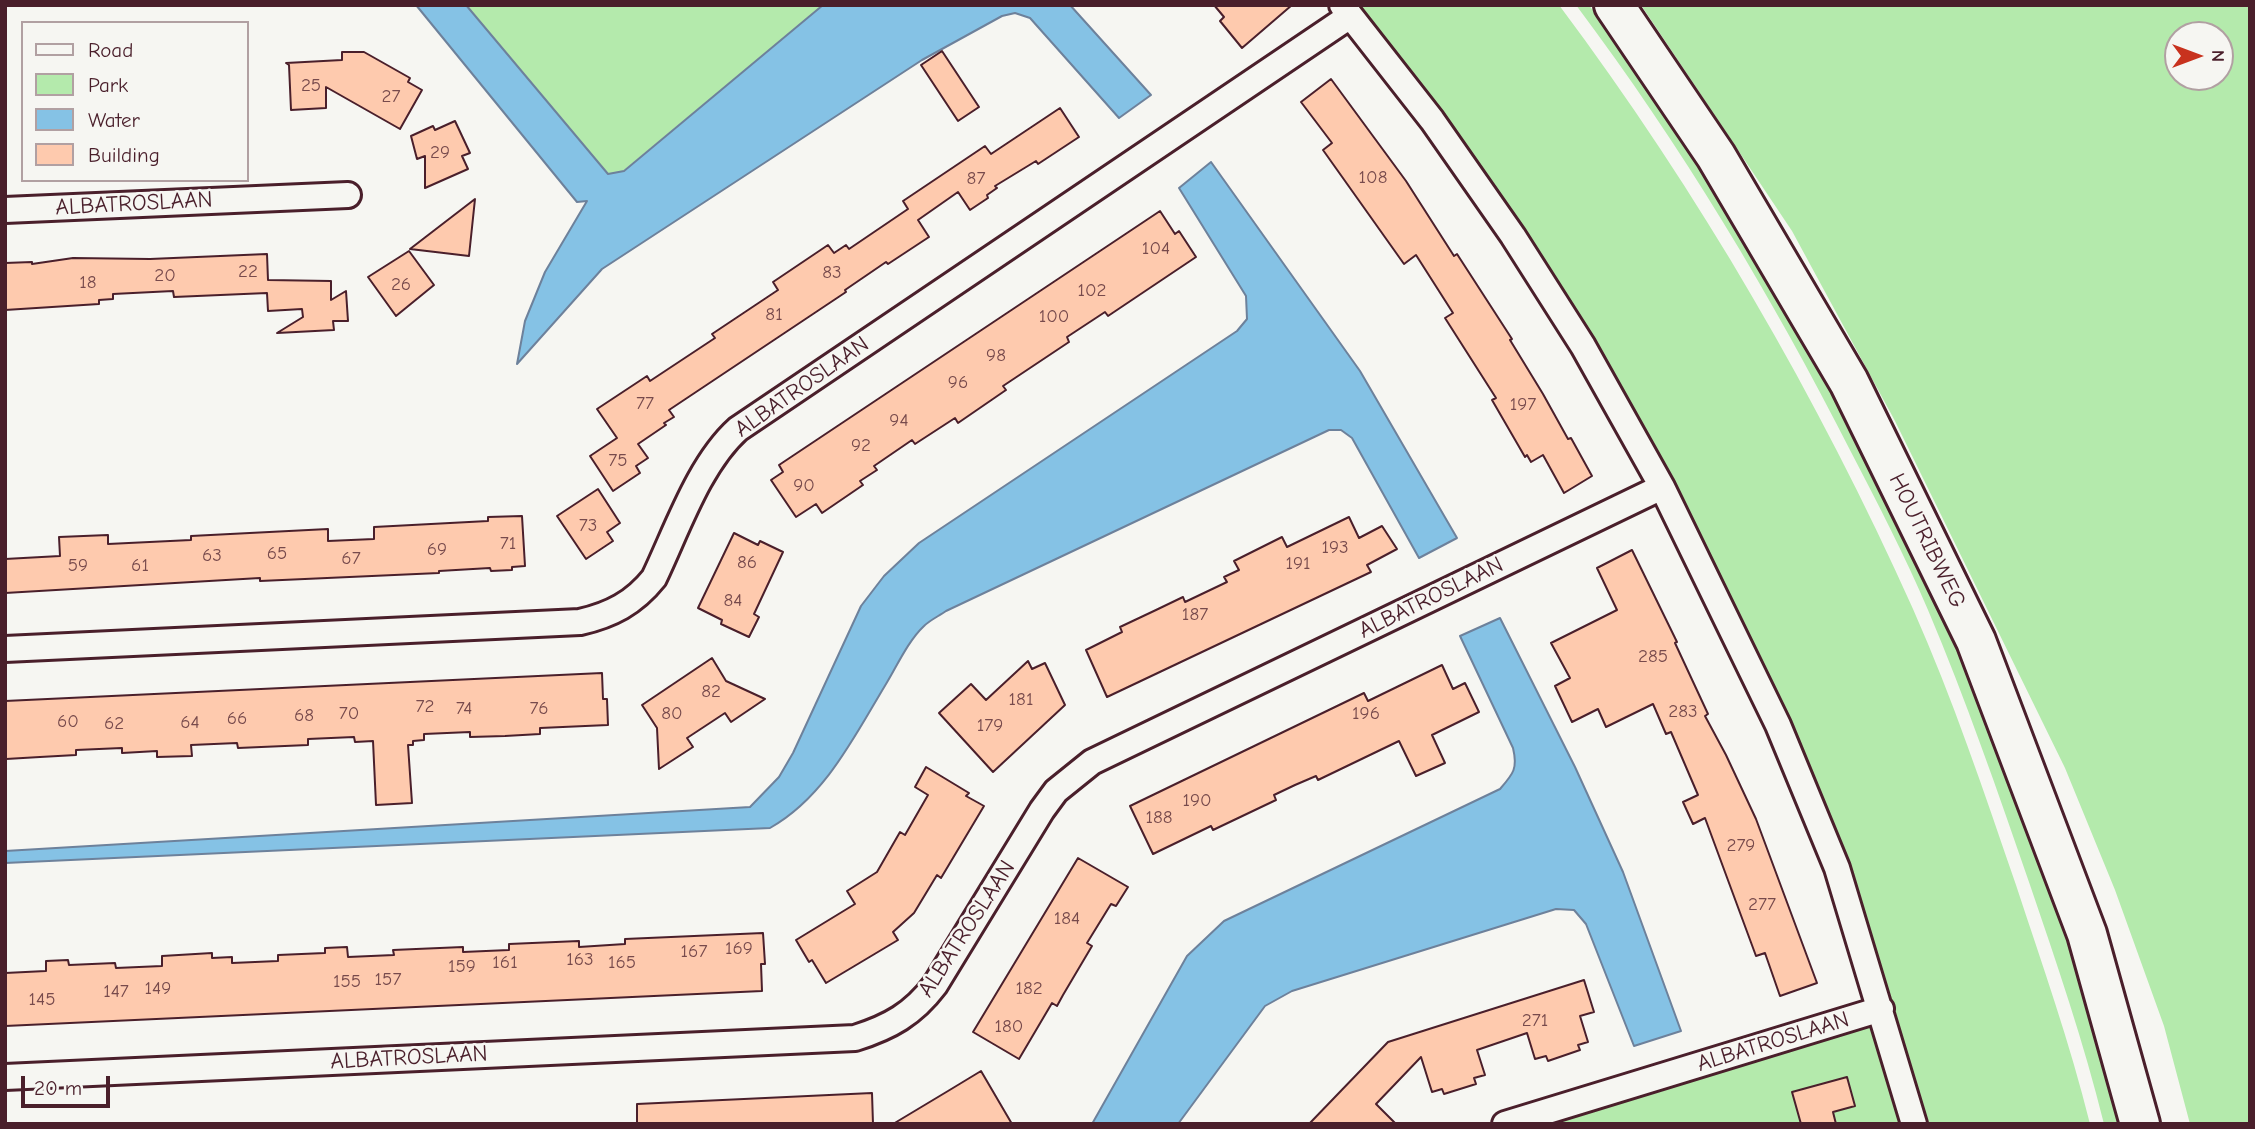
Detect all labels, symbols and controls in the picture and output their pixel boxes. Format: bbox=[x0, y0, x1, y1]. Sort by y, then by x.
legend bbox=[21, 21, 248, 182]
north arrow bbox=[2164, 21, 2234, 91]
text: Road bbox=[88, 38, 133, 62]
text: N bbox=[2207, 50, 2229, 62]
text: Park bbox=[88, 73, 128, 97]
house number: 25 bbox=[301, 75, 321, 97]
house number: 27 bbox=[382, 86, 400, 108]
text: Water bbox=[88, 108, 140, 132]
house number: 29 bbox=[430, 142, 450, 164]
text: Building bbox=[88, 143, 160, 167]
house number: 108 bbox=[1359, 167, 1387, 189]
house number: 87 bbox=[967, 168, 985, 190]
street label: ALBATROSLAAN bbox=[55, 186, 213, 222]
house number: 104 bbox=[1142, 238, 1170, 260]
house number: 22 bbox=[238, 261, 258, 283]
house number: 83 bbox=[822, 262, 842, 284]
house number: 20 bbox=[154, 265, 176, 287]
house number: 18 bbox=[79, 272, 97, 294]
house number: 26 bbox=[391, 274, 411, 296]
house number: 102 bbox=[1077, 280, 1107, 302]
house number: 81 bbox=[765, 304, 783, 326]
house number: 100 bbox=[1039, 306, 1069, 328]
street label: ALBATROSLAAN bbox=[730, 331, 874, 443]
house number: 98 bbox=[986, 345, 1006, 367]
house number: 96 bbox=[948, 372, 968, 394]
house number: 77 bbox=[636, 393, 654, 415]
house number: 197 bbox=[1510, 394, 1536, 416]
house number: 94 bbox=[889, 410, 909, 432]
house number: 92 bbox=[851, 435, 871, 457]
house number: 75 bbox=[608, 450, 628, 472]
street label: HOUTRIBWEG bbox=[1883, 469, 1971, 613]
house number: 90 bbox=[793, 475, 815, 497]
house number: 73 bbox=[579, 515, 597, 537]
house number: 71 bbox=[500, 533, 516, 555]
house number: 193 bbox=[1321, 537, 1349, 559]
house number: 69 bbox=[427, 539, 447, 561]
house number: 65 bbox=[267, 543, 287, 565]
house number: 63 bbox=[202, 545, 222, 567]
house number: 67 bbox=[341, 548, 361, 570]
street label: ALBATROSLAAN bbox=[1354, 551, 1508, 645]
house number: 86 bbox=[737, 552, 757, 574]
house number: 191 bbox=[1285, 553, 1311, 575]
house number: 59 bbox=[68, 555, 88, 577]
house number: 61 bbox=[131, 555, 149, 577]
house number: 84 bbox=[724, 590, 742, 612]
house number: 187 bbox=[1182, 604, 1208, 626]
house number: 285 bbox=[1638, 646, 1668, 668]
house number: 82 bbox=[701, 681, 721, 703]
house number: 181 bbox=[1009, 689, 1033, 711]
house number: 72 bbox=[416, 696, 434, 718]
house number: 74 bbox=[456, 698, 472, 720]
house number: 76 bbox=[529, 698, 549, 720]
house number: 283 bbox=[1668, 701, 1698, 723]
house number: 70 bbox=[339, 703, 359, 725]
house number: 80 bbox=[661, 703, 683, 725]
house number: 196 bbox=[1352, 703, 1380, 725]
house number: 68 bbox=[294, 705, 314, 727]
house number: 66 bbox=[227, 708, 247, 730]
house number: 60 bbox=[57, 711, 79, 733]
house number: 64 bbox=[180, 712, 200, 734]
house number: 62 bbox=[104, 713, 124, 735]
house number: 179 bbox=[977, 715, 1003, 737]
house number: 190 bbox=[1182, 790, 1212, 812]
house number: 188 bbox=[1145, 807, 1173, 829]
house number: 279 bbox=[1727, 835, 1755, 857]
street label: ALBATROSLAAN bbox=[913, 856, 1021, 1002]
house number: 277 bbox=[1748, 894, 1776, 916]
house number: 184 bbox=[1054, 908, 1080, 930]
house number: 169 bbox=[725, 938, 753, 960]
house number: 167 bbox=[681, 941, 707, 963]
house number: 163 bbox=[566, 949, 594, 971]
house number: 161 bbox=[492, 952, 518, 974]
house number: 165 bbox=[608, 952, 636, 974]
house number: 159 bbox=[448, 956, 476, 978]
house number: 157 bbox=[375, 969, 401, 991]
house number: 155 bbox=[333, 971, 361, 993]
house number: 149 bbox=[145, 978, 171, 1000]
house number: 182 bbox=[1015, 978, 1043, 1000]
house number: 147 bbox=[103, 981, 129, 1003]
house number: 145 bbox=[29, 989, 55, 1011]
street label: ALBATROSLAAN bbox=[1694, 1006, 1852, 1078]
house number: 271 bbox=[1522, 1010, 1548, 1032]
house number: 180 bbox=[995, 1016, 1023, 1038]
street label: ALBATROSLAAN bbox=[330, 1040, 488, 1076]
scale bar bbox=[24, 1062, 114, 1106]
text: 20 m bbox=[34, 1076, 82, 1100]

